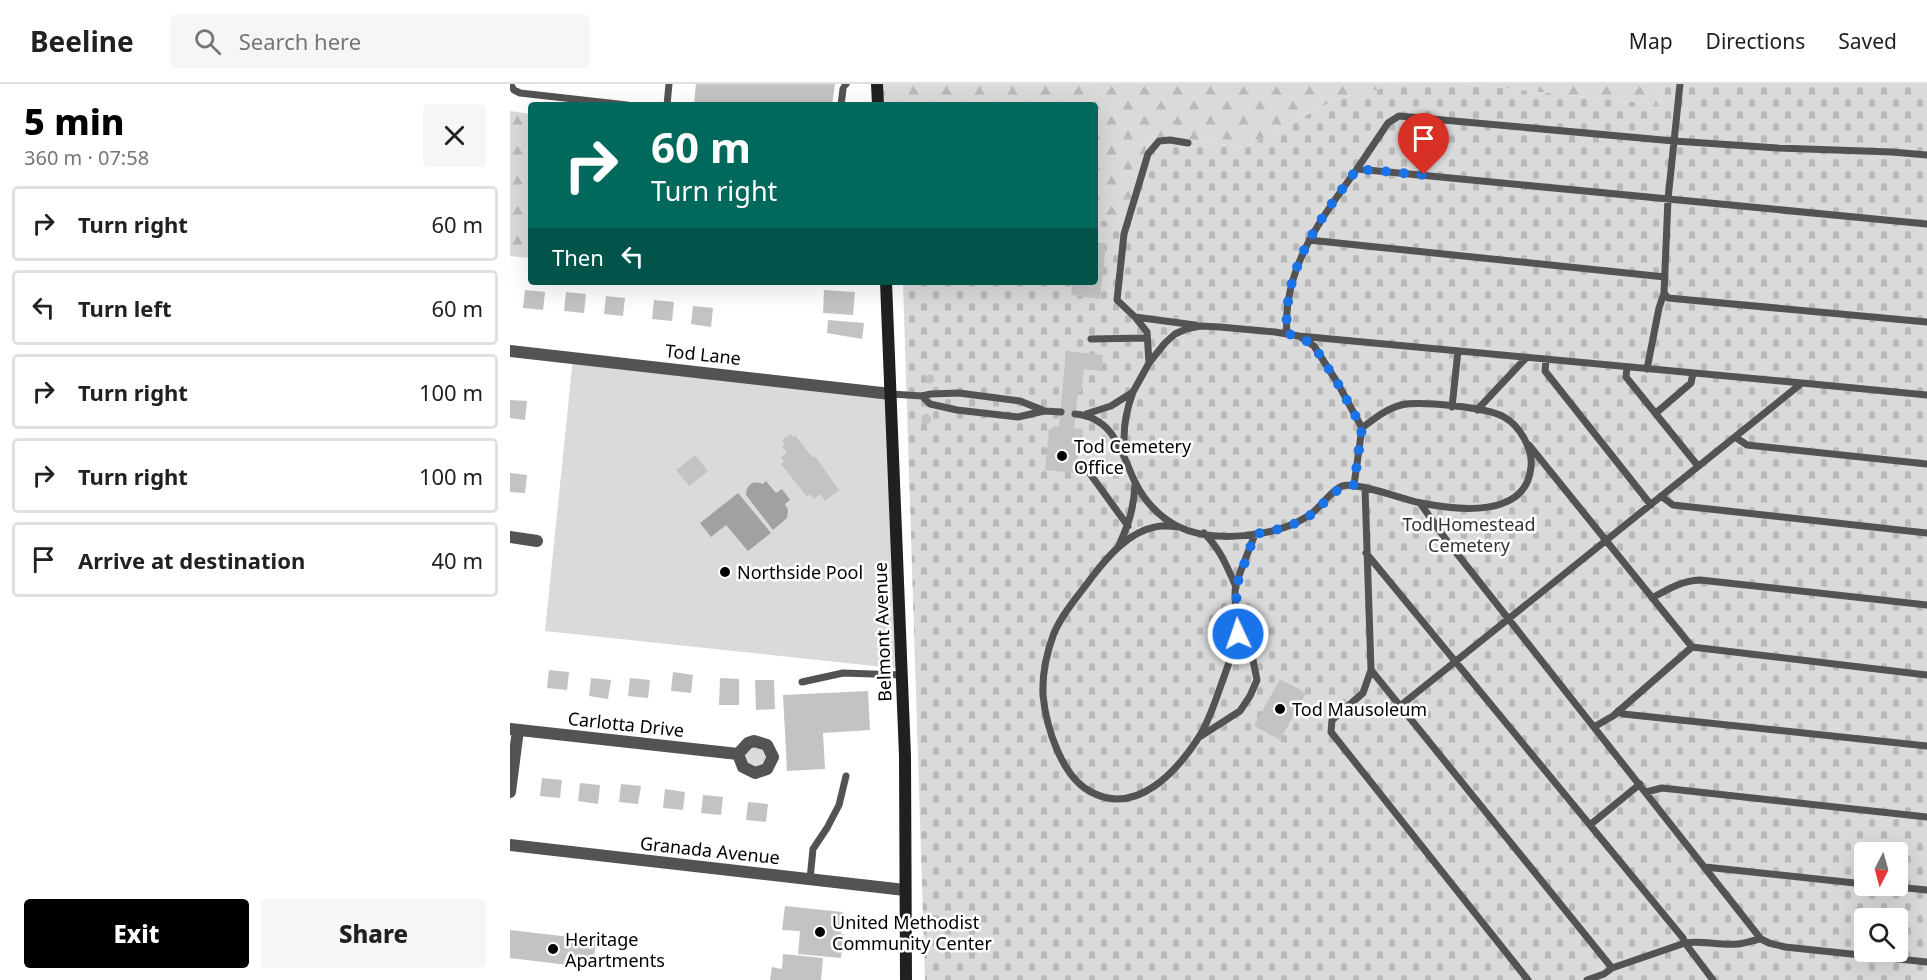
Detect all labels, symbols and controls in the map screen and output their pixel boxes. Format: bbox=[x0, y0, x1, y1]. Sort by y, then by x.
search box bbox=[170, 14, 590, 68]
text: Beeline bbox=[30, 22, 134, 60]
icon: search bbox=[191, 25, 224, 58]
text: Search here bbox=[239, 26, 361, 56]
text: Map bbox=[1629, 27, 1673, 55]
text: Directions bbox=[1706, 27, 1805, 55]
text: Saved bbox=[1838, 27, 1897, 55]
text: 5 min bbox=[24, 97, 125, 146]
button: close bbox=[423, 104, 486, 167]
pin bbox=[1398, 113, 1449, 175]
text: 60 m bbox=[651, 118, 751, 175]
icon: arrive bbox=[1407, 122, 1440, 155]
icon: right bbox=[552, 126, 630, 204]
text: 360 m · 07:58 bbox=[24, 144, 149, 171]
text: Turn right bbox=[651, 172, 777, 209]
icon: right bbox=[27, 207, 60, 240]
text: Turn right bbox=[78, 209, 188, 239]
text: 60 m bbox=[432, 209, 483, 239]
icon: left bbox=[616, 240, 649, 273]
text: Then bbox=[552, 242, 604, 272]
icon: left bbox=[27, 291, 60, 324]
text: Turn left bbox=[78, 293, 172, 323]
text: 60 m bbox=[432, 293, 483, 323]
street label: Tod Lane bbox=[664, 338, 742, 370]
icon: right bbox=[27, 375, 60, 408]
text: Turn right bbox=[78, 377, 188, 407]
text: 100 m bbox=[419, 377, 483, 407]
place label: Tod Cemetery Office bbox=[1074, 434, 1192, 479]
marker: Tod Cemetery Office bbox=[1055, 449, 1069, 463]
icon: right bbox=[27, 459, 60, 492]
text: Turn right bbox=[78, 461, 188, 491]
text: 100 m bbox=[419, 461, 483, 491]
park label: Tod Homestead Cemetery bbox=[1402, 512, 1536, 557]
icon: arrive bbox=[27, 543, 60, 576]
text: Arrive at destination bbox=[78, 545, 305, 575]
text: 40 m bbox=[432, 545, 483, 575]
place label: Northside Pool bbox=[737, 560, 863, 584]
street label: Belmont Avenue bbox=[868, 562, 896, 702]
marker: Northside Pool bbox=[718, 565, 732, 579]
position arrow bbox=[1206, 602, 1270, 666]
place label: Tod Mausoleum bbox=[1292, 697, 1427, 721]
marker: Tod Mausoleum bbox=[1273, 702, 1287, 716]
street label: Carlotta Drive bbox=[567, 706, 685, 742]
street label: Granada Avenue bbox=[639, 831, 781, 869]
north arrow bbox=[1854, 842, 1908, 896]
map controls bbox=[1854, 842, 1908, 962]
button: Exit bbox=[24, 899, 249, 968]
button: Share bbox=[261, 899, 486, 968]
button: search bbox=[1854, 908, 1908, 962]
place label: United Methodist Community Center bbox=[832, 910, 992, 955]
marker: United Methodist Community Center bbox=[813, 925, 827, 939]
place label: Heritage Apartments bbox=[565, 927, 665, 972]
marker: Heritage Apartments bbox=[546, 942, 560, 956]

